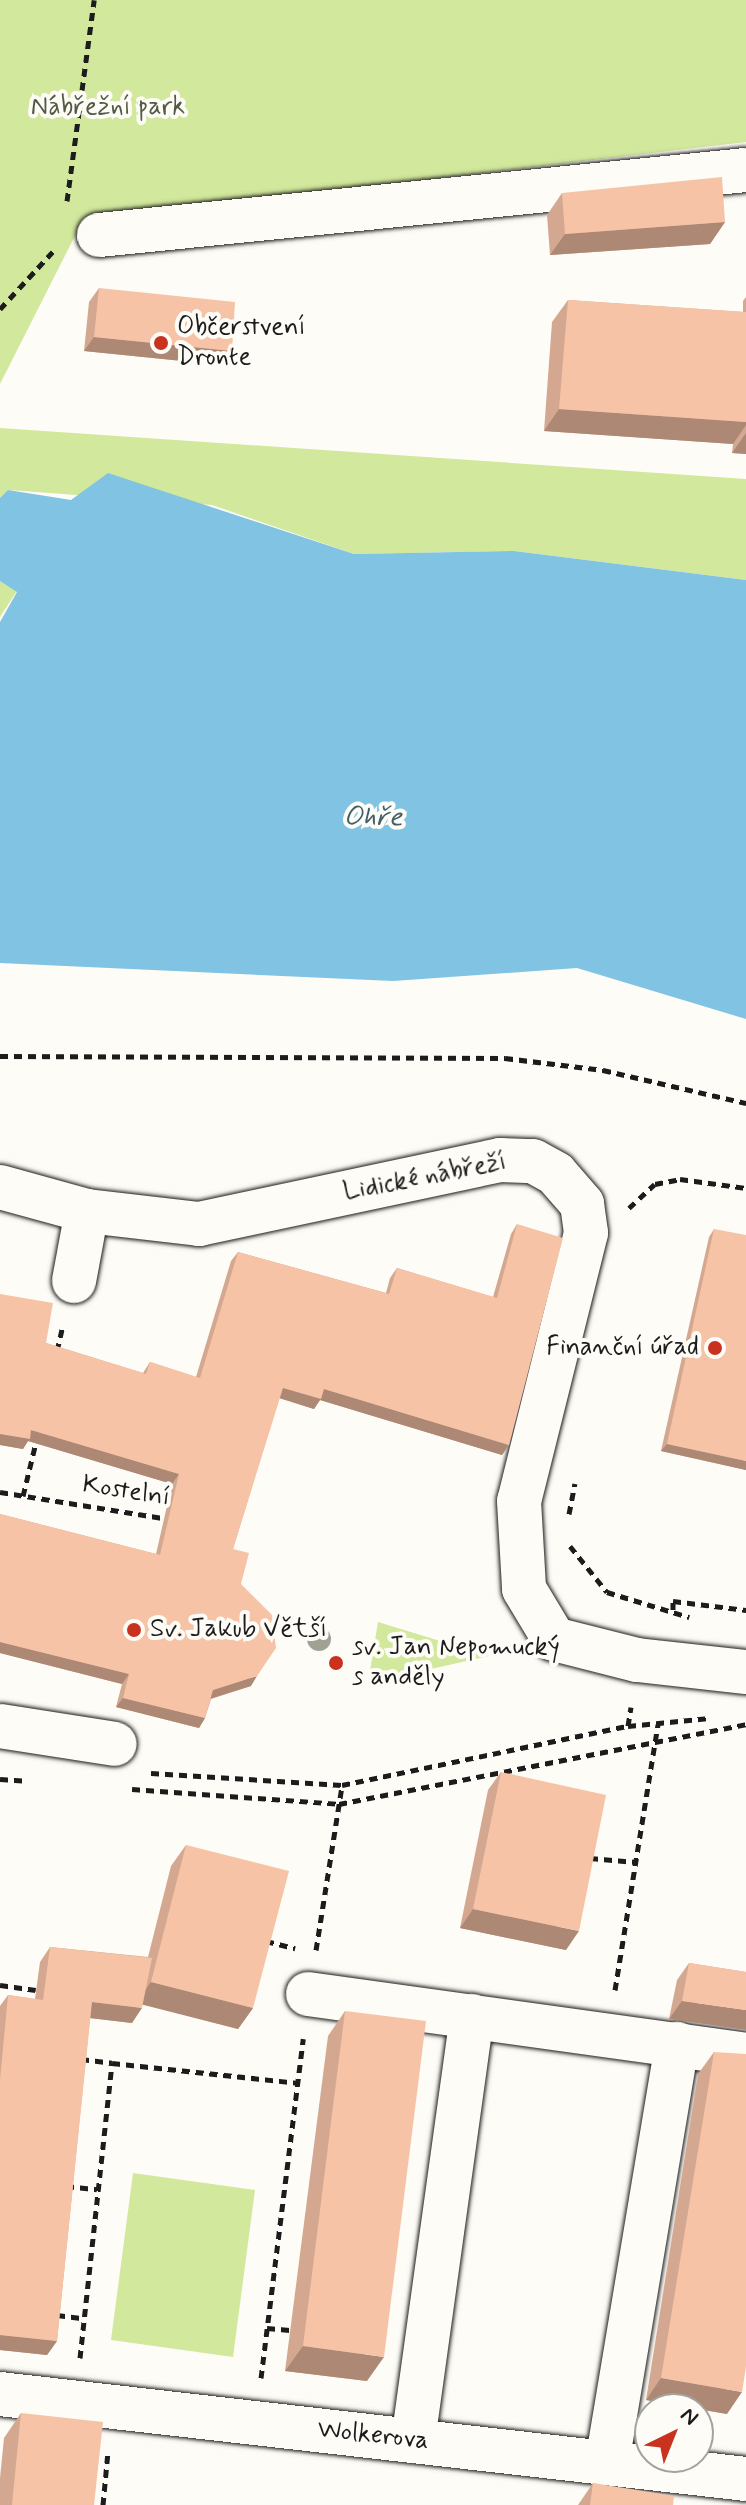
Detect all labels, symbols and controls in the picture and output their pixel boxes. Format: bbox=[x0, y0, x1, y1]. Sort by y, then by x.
park label: Nábřežní park bbox=[31, 92, 185, 124]
place label: Občerstvení Dronte bbox=[177, 312, 306, 374]
marker: Občerstvení Dronte bbox=[152, 334, 170, 352]
water label: Ohře bbox=[343, 801, 403, 835]
street label: Lidické nábřeží bbox=[341, 1147, 509, 1209]
place label: Finanční úřad bbox=[546, 1332, 699, 1364]
marker: Finanční úřad bbox=[706, 1339, 724, 1357]
street label: Kostelní bbox=[80, 1470, 172, 1514]
place label: Sv. Jakub Větší bbox=[150, 1614, 327, 1646]
marker: Sv. Jakub Větší bbox=[125, 1621, 143, 1639]
place label: sv. Jan Nepomucký s anděly bbox=[352, 1632, 570, 1694]
marker: sv. Jan Nepomucký s anděly bbox=[327, 1654, 345, 1672]
north arrow bbox=[634, 2393, 714, 2473]
text: N bbox=[674, 2402, 704, 2432]
street label: Wolkerova bbox=[316, 2415, 430, 2457]

